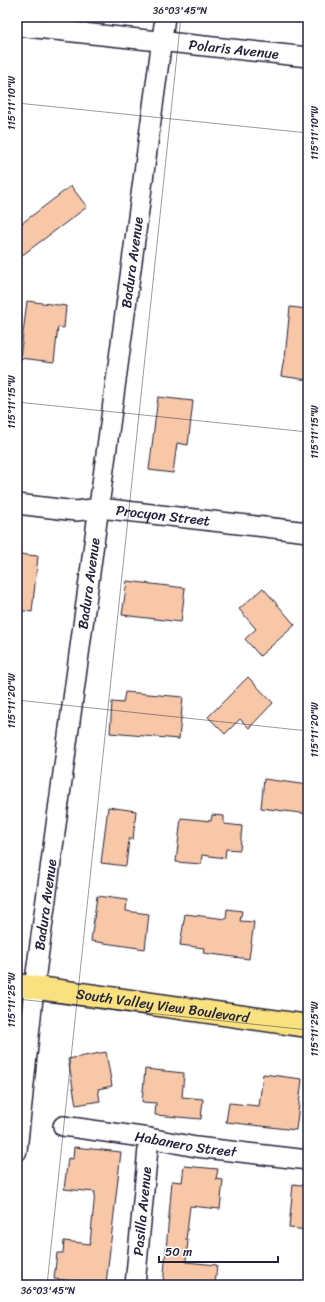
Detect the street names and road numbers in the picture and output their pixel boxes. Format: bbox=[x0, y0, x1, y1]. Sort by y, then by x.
street label: Polaris Avenue bbox=[187, 32, 280, 67]
street label: Badura Avenue bbox=[114, 215, 151, 310]
street label: Procyon Street bbox=[114, 498, 211, 534]
street label: Badura Avenue bbox=[71, 536, 108, 631]
street label: Badura Avenue bbox=[27, 857, 64, 952]
street label: South Valley View Boulevard bbox=[74, 981, 252, 1031]
street label: Habanero Street bbox=[133, 1124, 239, 1165]
street label: Pasilla Avenue bbox=[126, 1166, 159, 1257]

